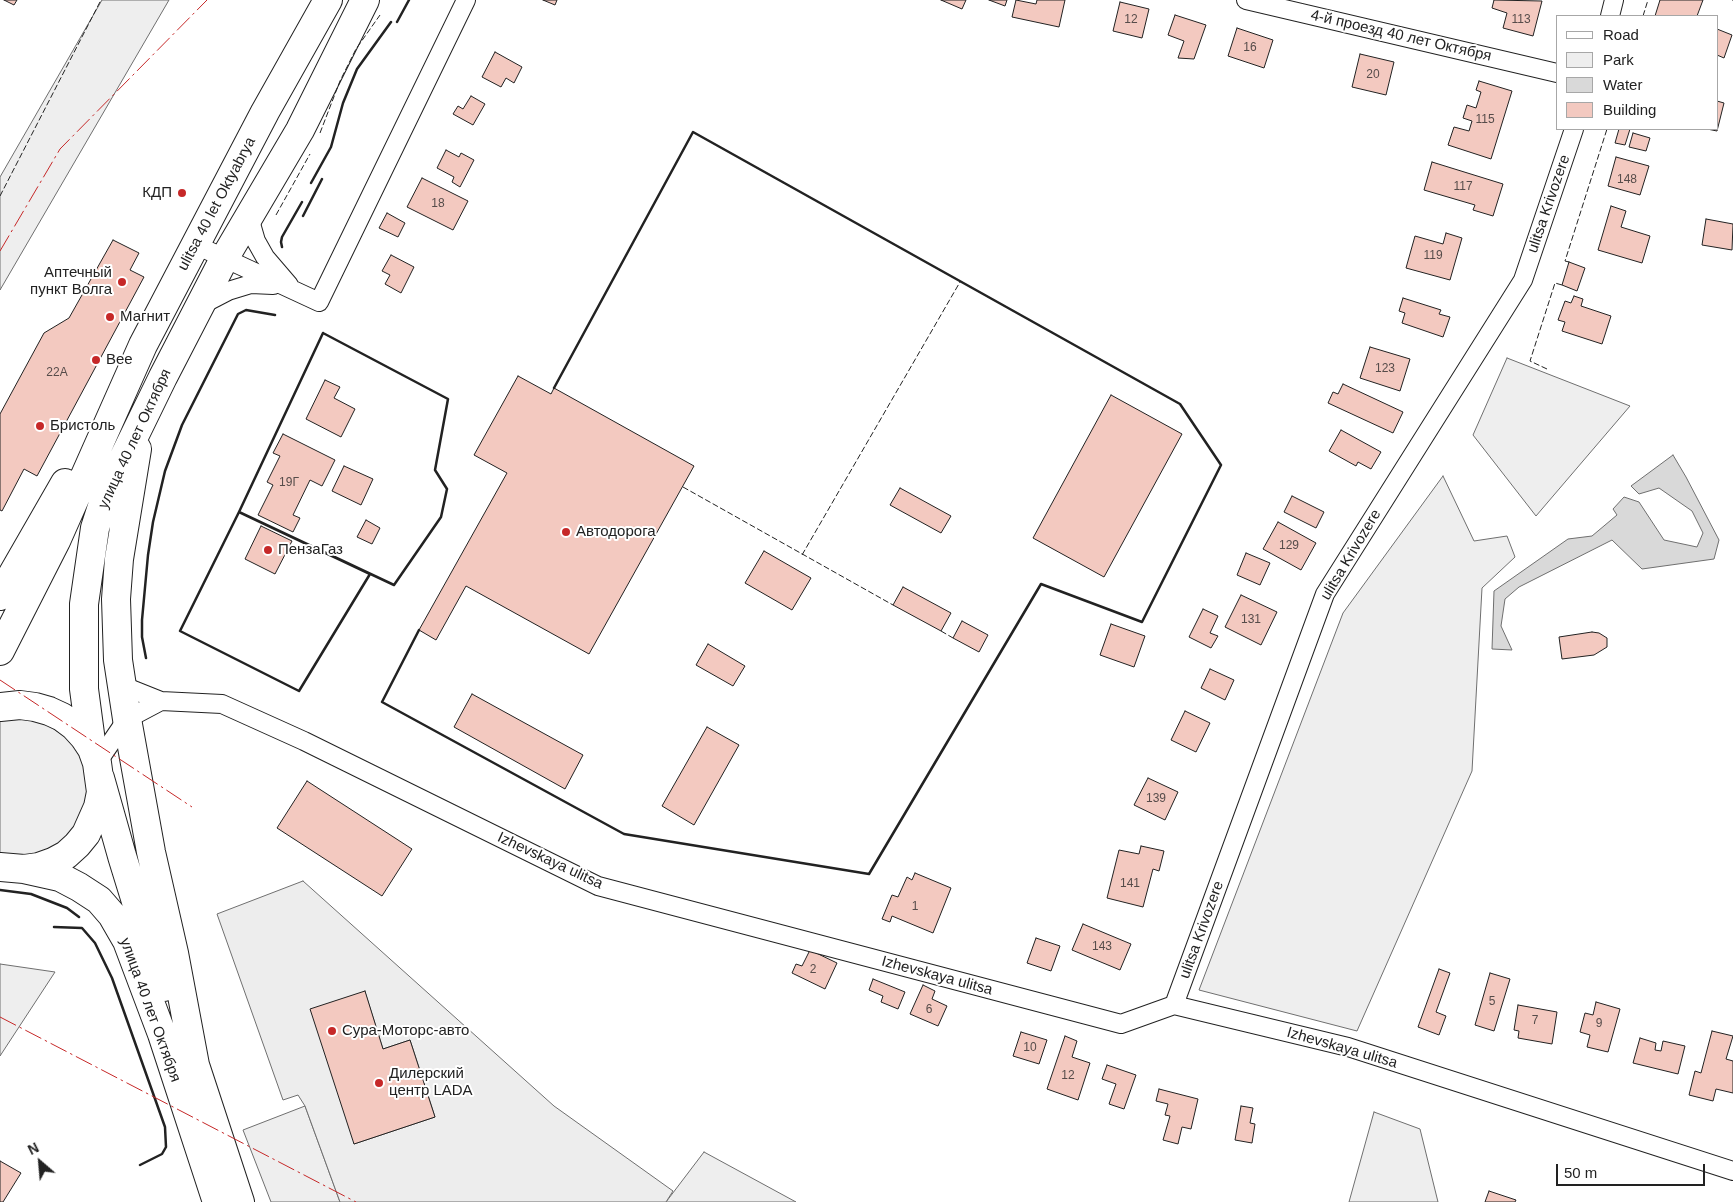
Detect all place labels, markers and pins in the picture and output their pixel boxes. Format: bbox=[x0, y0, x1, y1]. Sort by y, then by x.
place label: КДП bbox=[142, 184, 172, 202]
marker: КДП bbox=[176, 187, 188, 199]
place label: Аптечный пункт Волга bbox=[30, 264, 112, 299]
marker: Аптечный пункт Волга bbox=[116, 276, 128, 288]
place label: Магнит bbox=[120, 308, 170, 326]
marker: Магнит bbox=[104, 311, 116, 323]
place label: Bee bbox=[106, 351, 133, 369]
marker: Bee bbox=[90, 354, 102, 366]
place label: Бристоль bbox=[50, 417, 115, 435]
marker: Бристоль bbox=[34, 420, 46, 432]
place label: Автодорога bbox=[576, 523, 656, 541]
marker: Автодорога bbox=[560, 526, 572, 538]
place label: ПензаГаз bbox=[278, 541, 343, 559]
marker: ПензаГаз bbox=[262, 544, 274, 556]
place label: Сура-Моторс-авто bbox=[342, 1022, 469, 1040]
marker: Сура-Моторс-авто bbox=[326, 1025, 338, 1037]
place label: Дилерский центр LADA bbox=[389, 1065, 473, 1100]
marker: Дилерский центр LADA bbox=[373, 1077, 385, 1089]

